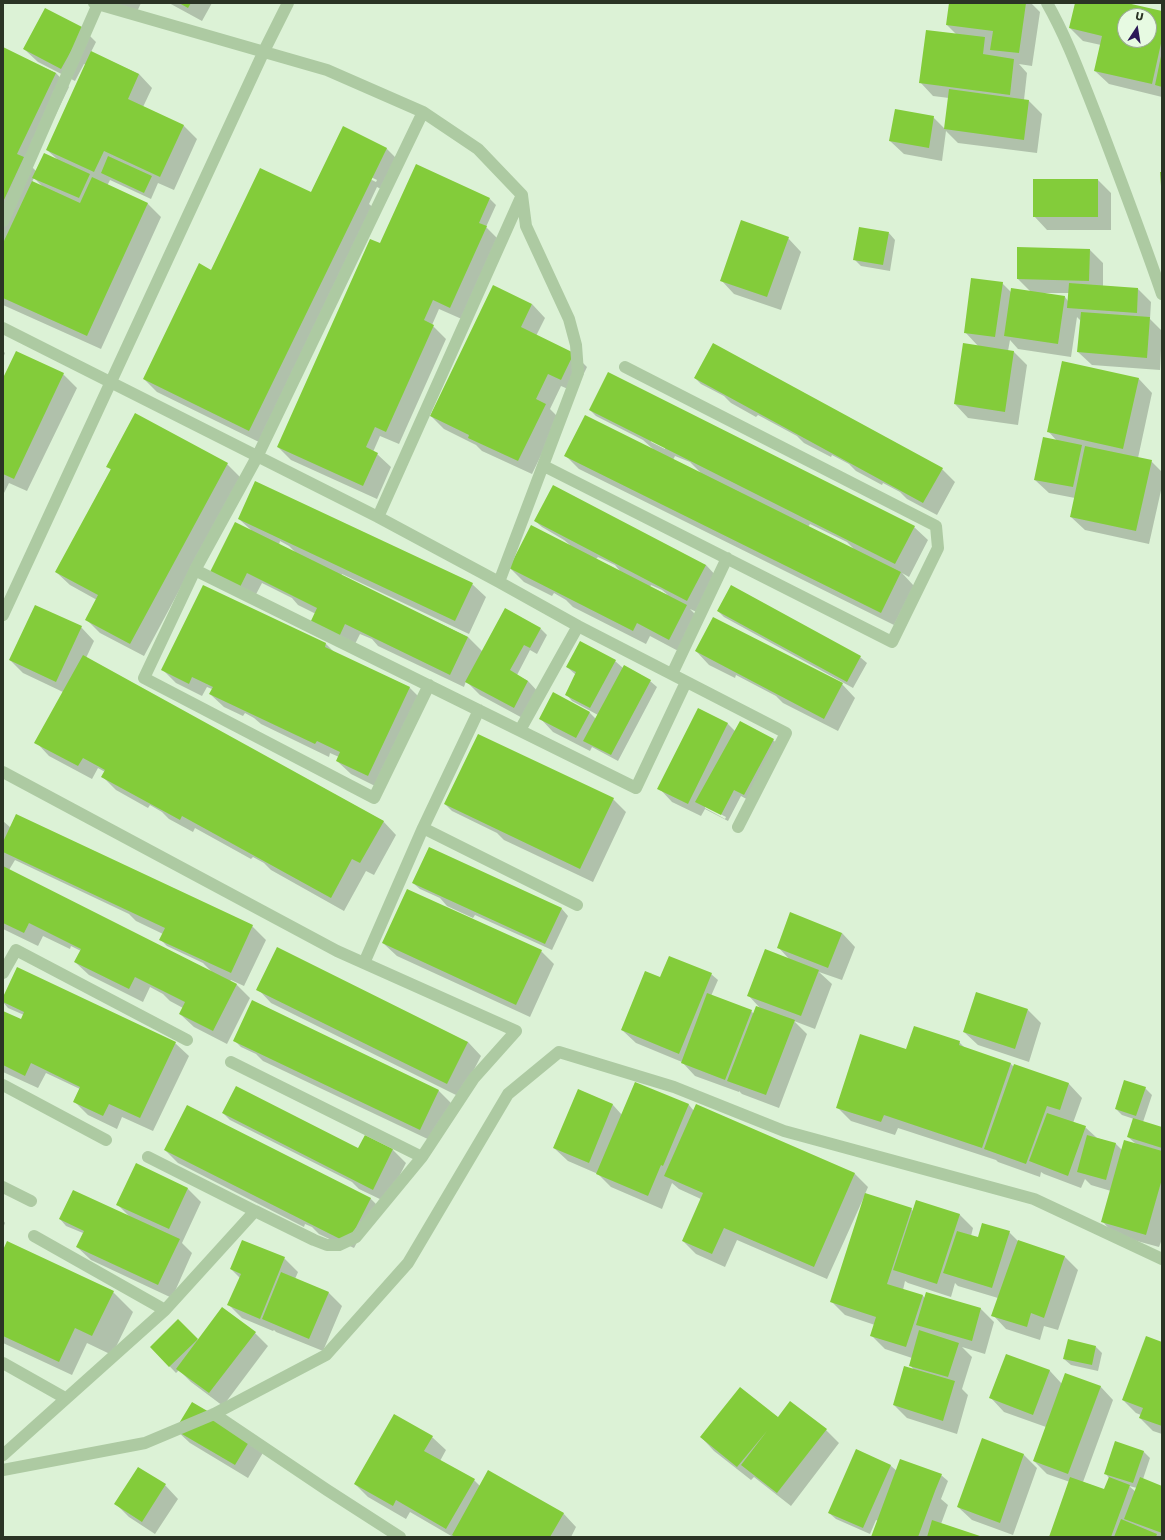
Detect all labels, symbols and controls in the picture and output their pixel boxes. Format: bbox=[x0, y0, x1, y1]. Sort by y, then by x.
north arrow bbox=[1117, 8, 1157, 48]
text: U bbox=[1134, 10, 1145, 24]

